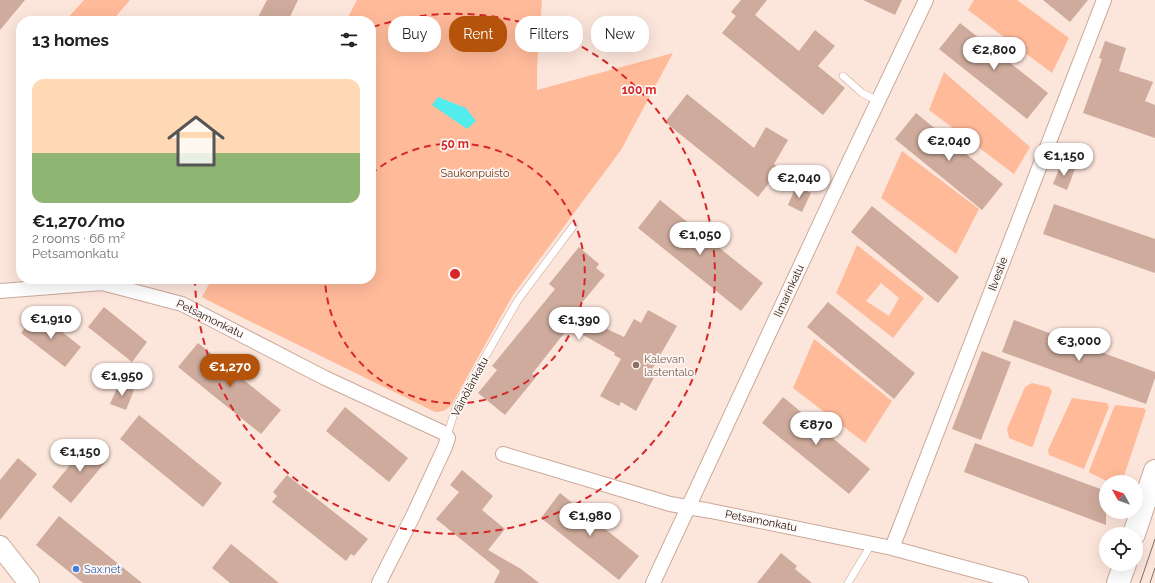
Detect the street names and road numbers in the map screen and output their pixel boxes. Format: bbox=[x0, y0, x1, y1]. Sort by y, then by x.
street label: Ilvestie bbox=[986, 255, 1011, 293]
street label: Ilmarinkatu bbox=[771, 263, 807, 319]
street label: Petsamonkatu bbox=[174, 297, 246, 341]
street label: Väinölänkatu bbox=[449, 355, 491, 419]
street label: Petsamonkatu bbox=[724, 508, 798, 534]

